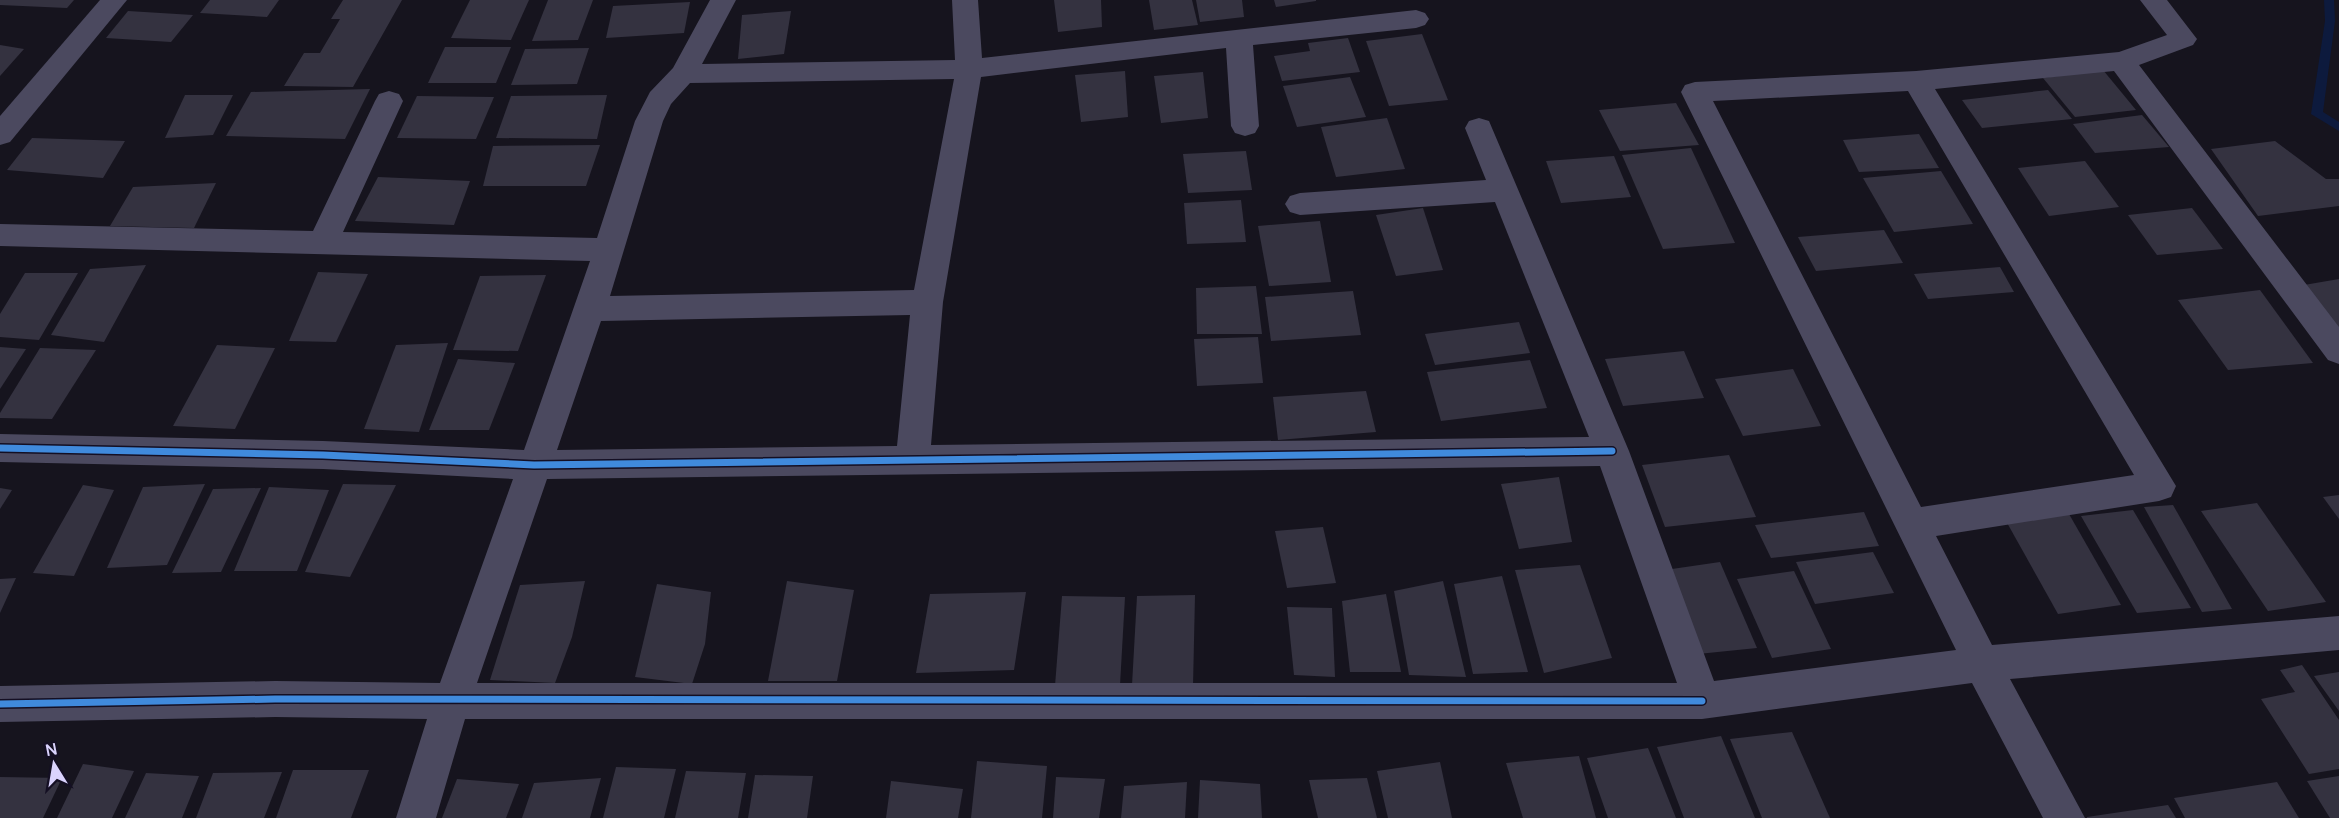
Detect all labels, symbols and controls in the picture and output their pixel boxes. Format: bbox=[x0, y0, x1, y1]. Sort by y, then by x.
north arrow bbox=[24, 734, 84, 794]
text: N bbox=[43, 737, 59, 761]

